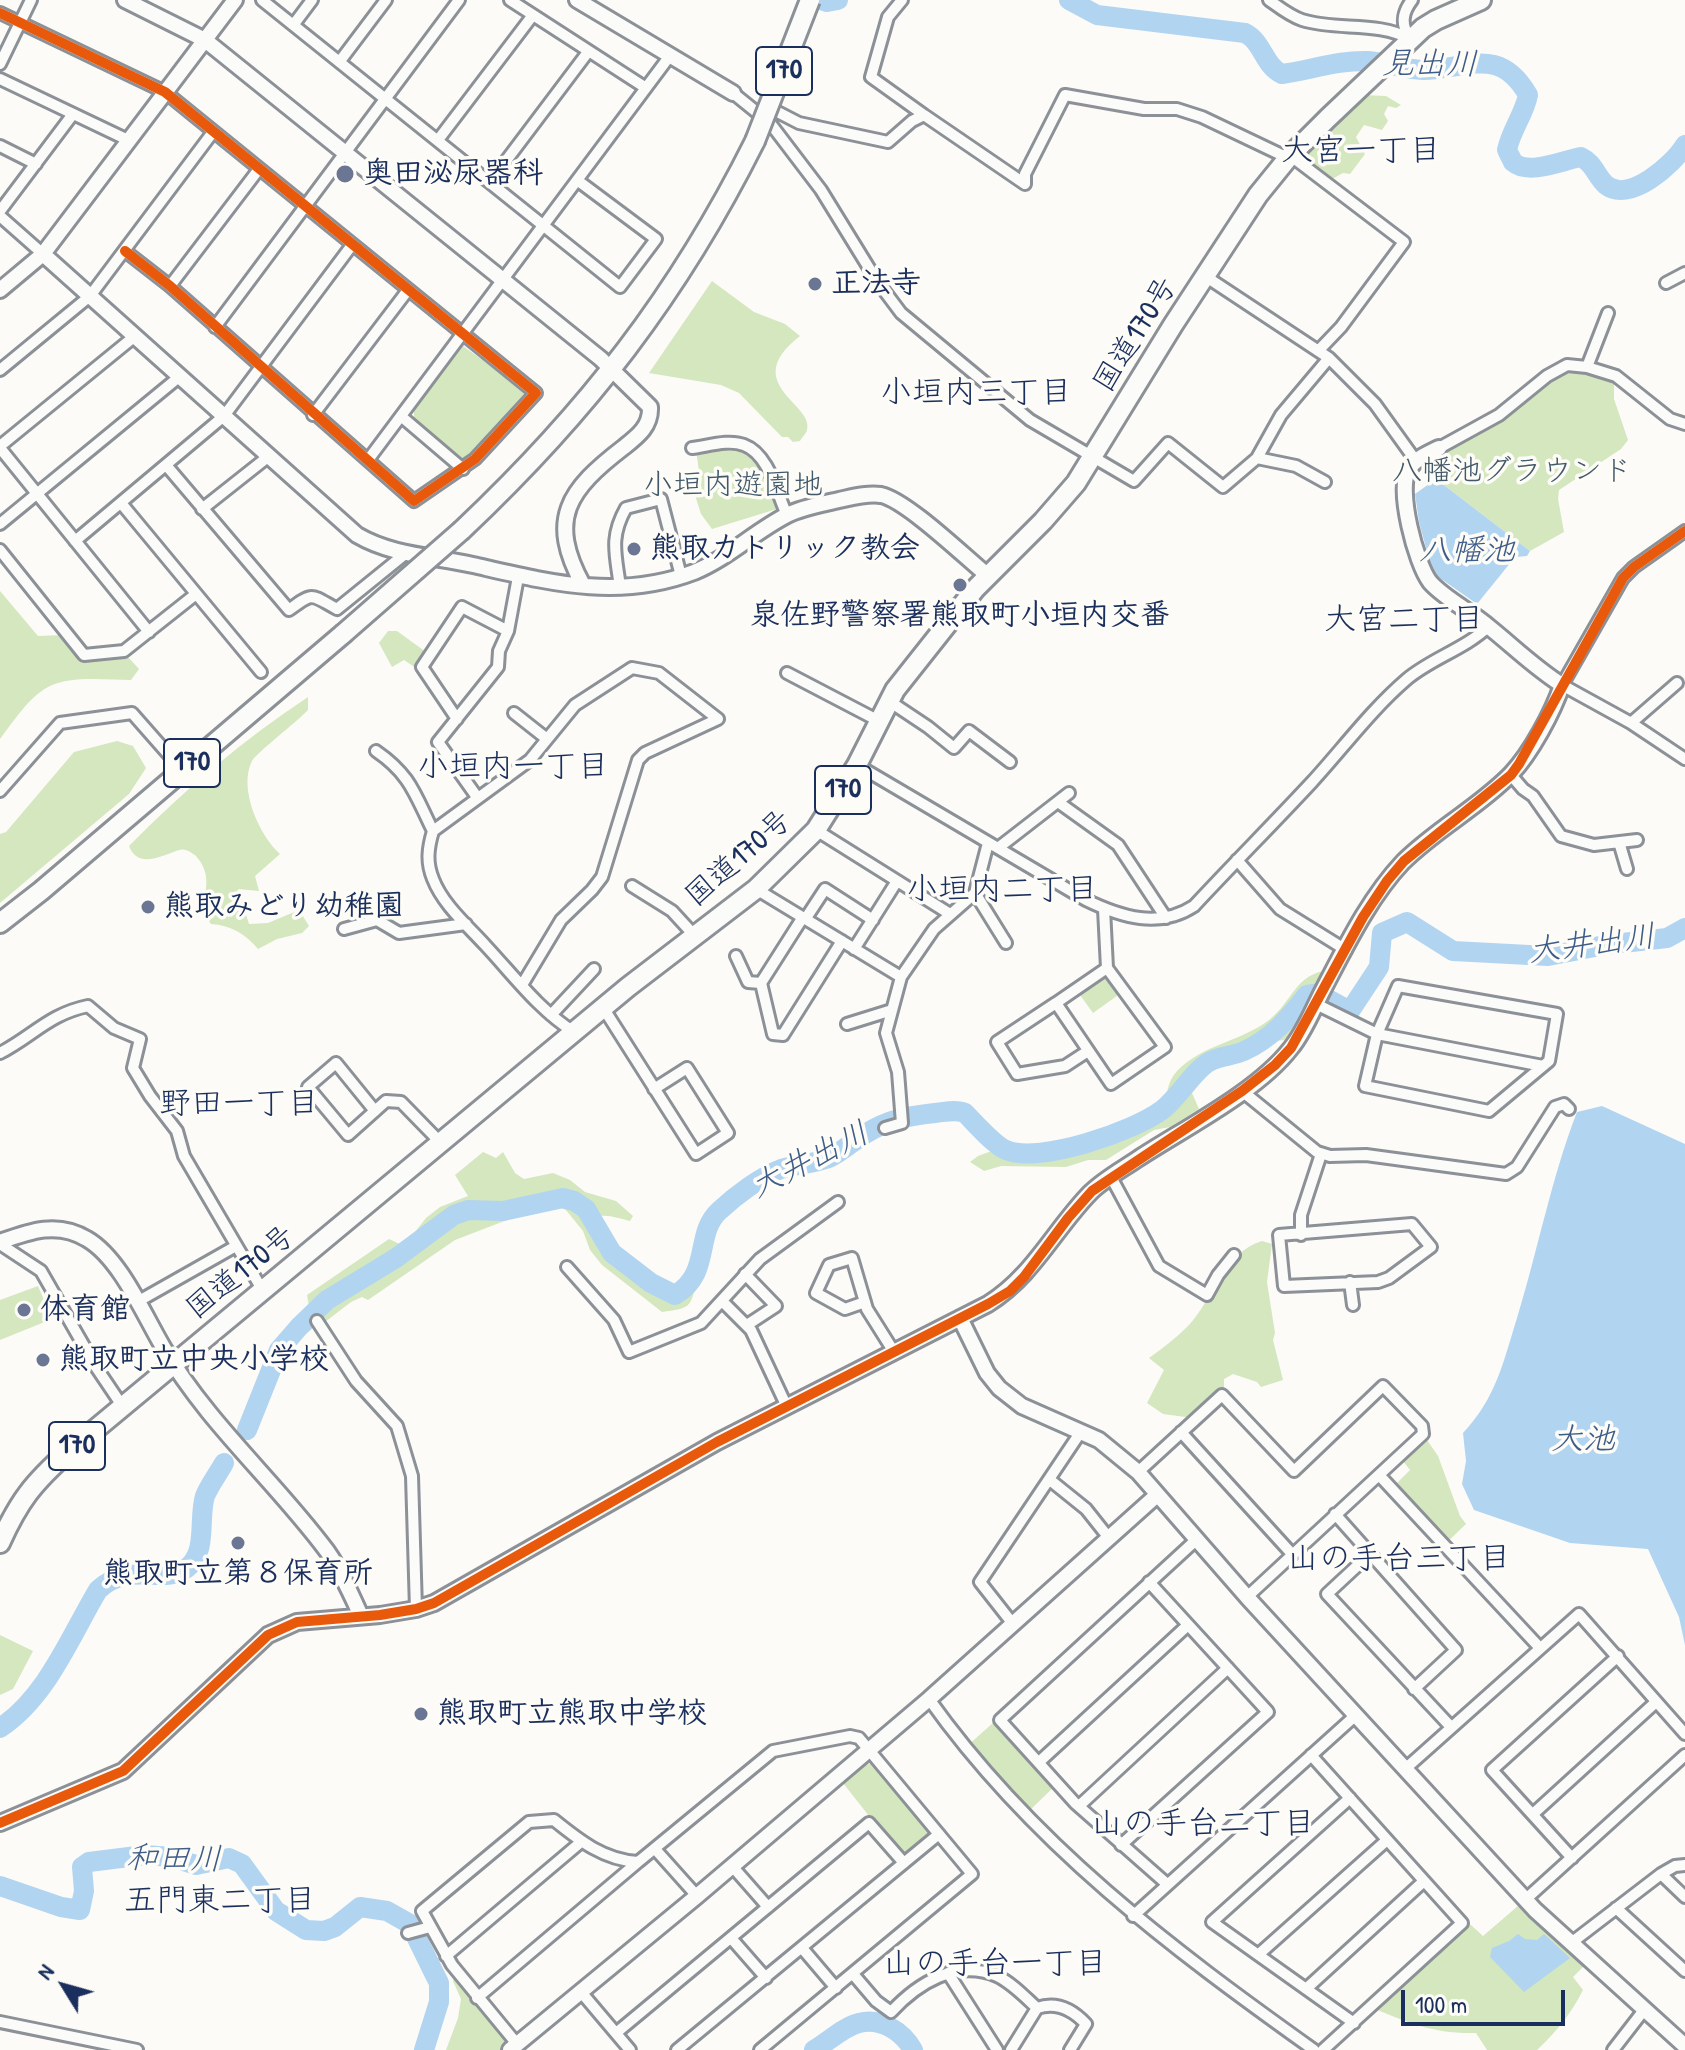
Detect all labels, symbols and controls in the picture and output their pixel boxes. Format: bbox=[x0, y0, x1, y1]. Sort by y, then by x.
water label: 見出川 bbox=[1382, 45, 1478, 85]
road number: 170 bbox=[756, 47, 812, 95]
district label: 大宮一丁目 bbox=[1281, 132, 1441, 170]
place label: 奥田泌尿器科 bbox=[363, 156, 543, 192]
marker: 奥田泌尿器科 bbox=[334, 163, 356, 185]
place label: 正法寺 bbox=[831, 266, 921, 302]
street label: 国道170号 bbox=[1087, 271, 1185, 399]
marker: 正法寺 bbox=[806, 275, 824, 293]
district label: 小垣内三丁目 bbox=[880, 374, 1072, 412]
park label: 八幡池グラウンド bbox=[1392, 454, 1632, 490]
park label: 小垣内遊園地 bbox=[643, 468, 823, 504]
place label: 熊取カトリック教会 bbox=[650, 531, 920, 567]
water label: 八幡池 bbox=[1419, 532, 1515, 570]
marker: 熊取カトリック教会 bbox=[625, 540, 643, 558]
marker: 泉佐野警察署熊取町小垣内交番 bbox=[951, 576, 969, 594]
place label: 泉佐野警察署熊取町小垣内交番 bbox=[750, 598, 1170, 634]
district label: 大宮二丁目 bbox=[1324, 601, 1484, 639]
road number: 170 bbox=[164, 739, 220, 787]
district label: 小垣内一丁目 bbox=[417, 748, 609, 786]
road number: 170 bbox=[815, 766, 871, 814]
street label: 国道170号 bbox=[678, 803, 800, 915]
district label: 小垣内二丁目 bbox=[906, 871, 1098, 909]
place label: 熊取みどり幼稚園 bbox=[164, 889, 404, 925]
marker: 熊取みどり幼稚園 bbox=[139, 898, 157, 916]
water label: 大井出川 bbox=[1526, 918, 1658, 972]
district label: 野田一丁目 bbox=[159, 1085, 319, 1123]
water label: 大井出川 bbox=[744, 1115, 876, 1207]
street label: 国道170号 bbox=[179, 1218, 303, 1328]
place label: 体育館 bbox=[40, 1292, 130, 1328]
marker: 体育館 bbox=[15, 1301, 33, 1319]
place label: 熊取町立中央小学校 bbox=[59, 1342, 329, 1378]
marker: 熊取町立中央小学校 bbox=[34, 1351, 52, 1369]
water label: 大池 bbox=[1551, 1421, 1615, 1459]
road number: 170 bbox=[49, 1422, 105, 1470]
marker: 熊取町立第８保育所 bbox=[229, 1534, 247, 1552]
district label: 山の手台三丁目 bbox=[1287, 1540, 1511, 1578]
place label: 熊取町立第８保育所 bbox=[103, 1556, 373, 1592]
place label: 熊取町立熊取中学校 bbox=[437, 1696, 707, 1732]
marker: 熊取町立熊取中学校 bbox=[412, 1705, 430, 1723]
district label: 山の手台二丁目 bbox=[1091, 1805, 1315, 1843]
water label: 和田川 bbox=[126, 1840, 222, 1880]
district label: 五門東二丁目 bbox=[124, 1882, 316, 1920]
district label: 山の手台一丁目 bbox=[883, 1945, 1107, 1983]
north arrow bbox=[24, 1946, 104, 2026]
text: N bbox=[29, 1958, 60, 1985]
scale bar bbox=[1405, 1974, 1569, 2024]
text: 100 m bbox=[1415, 1988, 1467, 2020]

